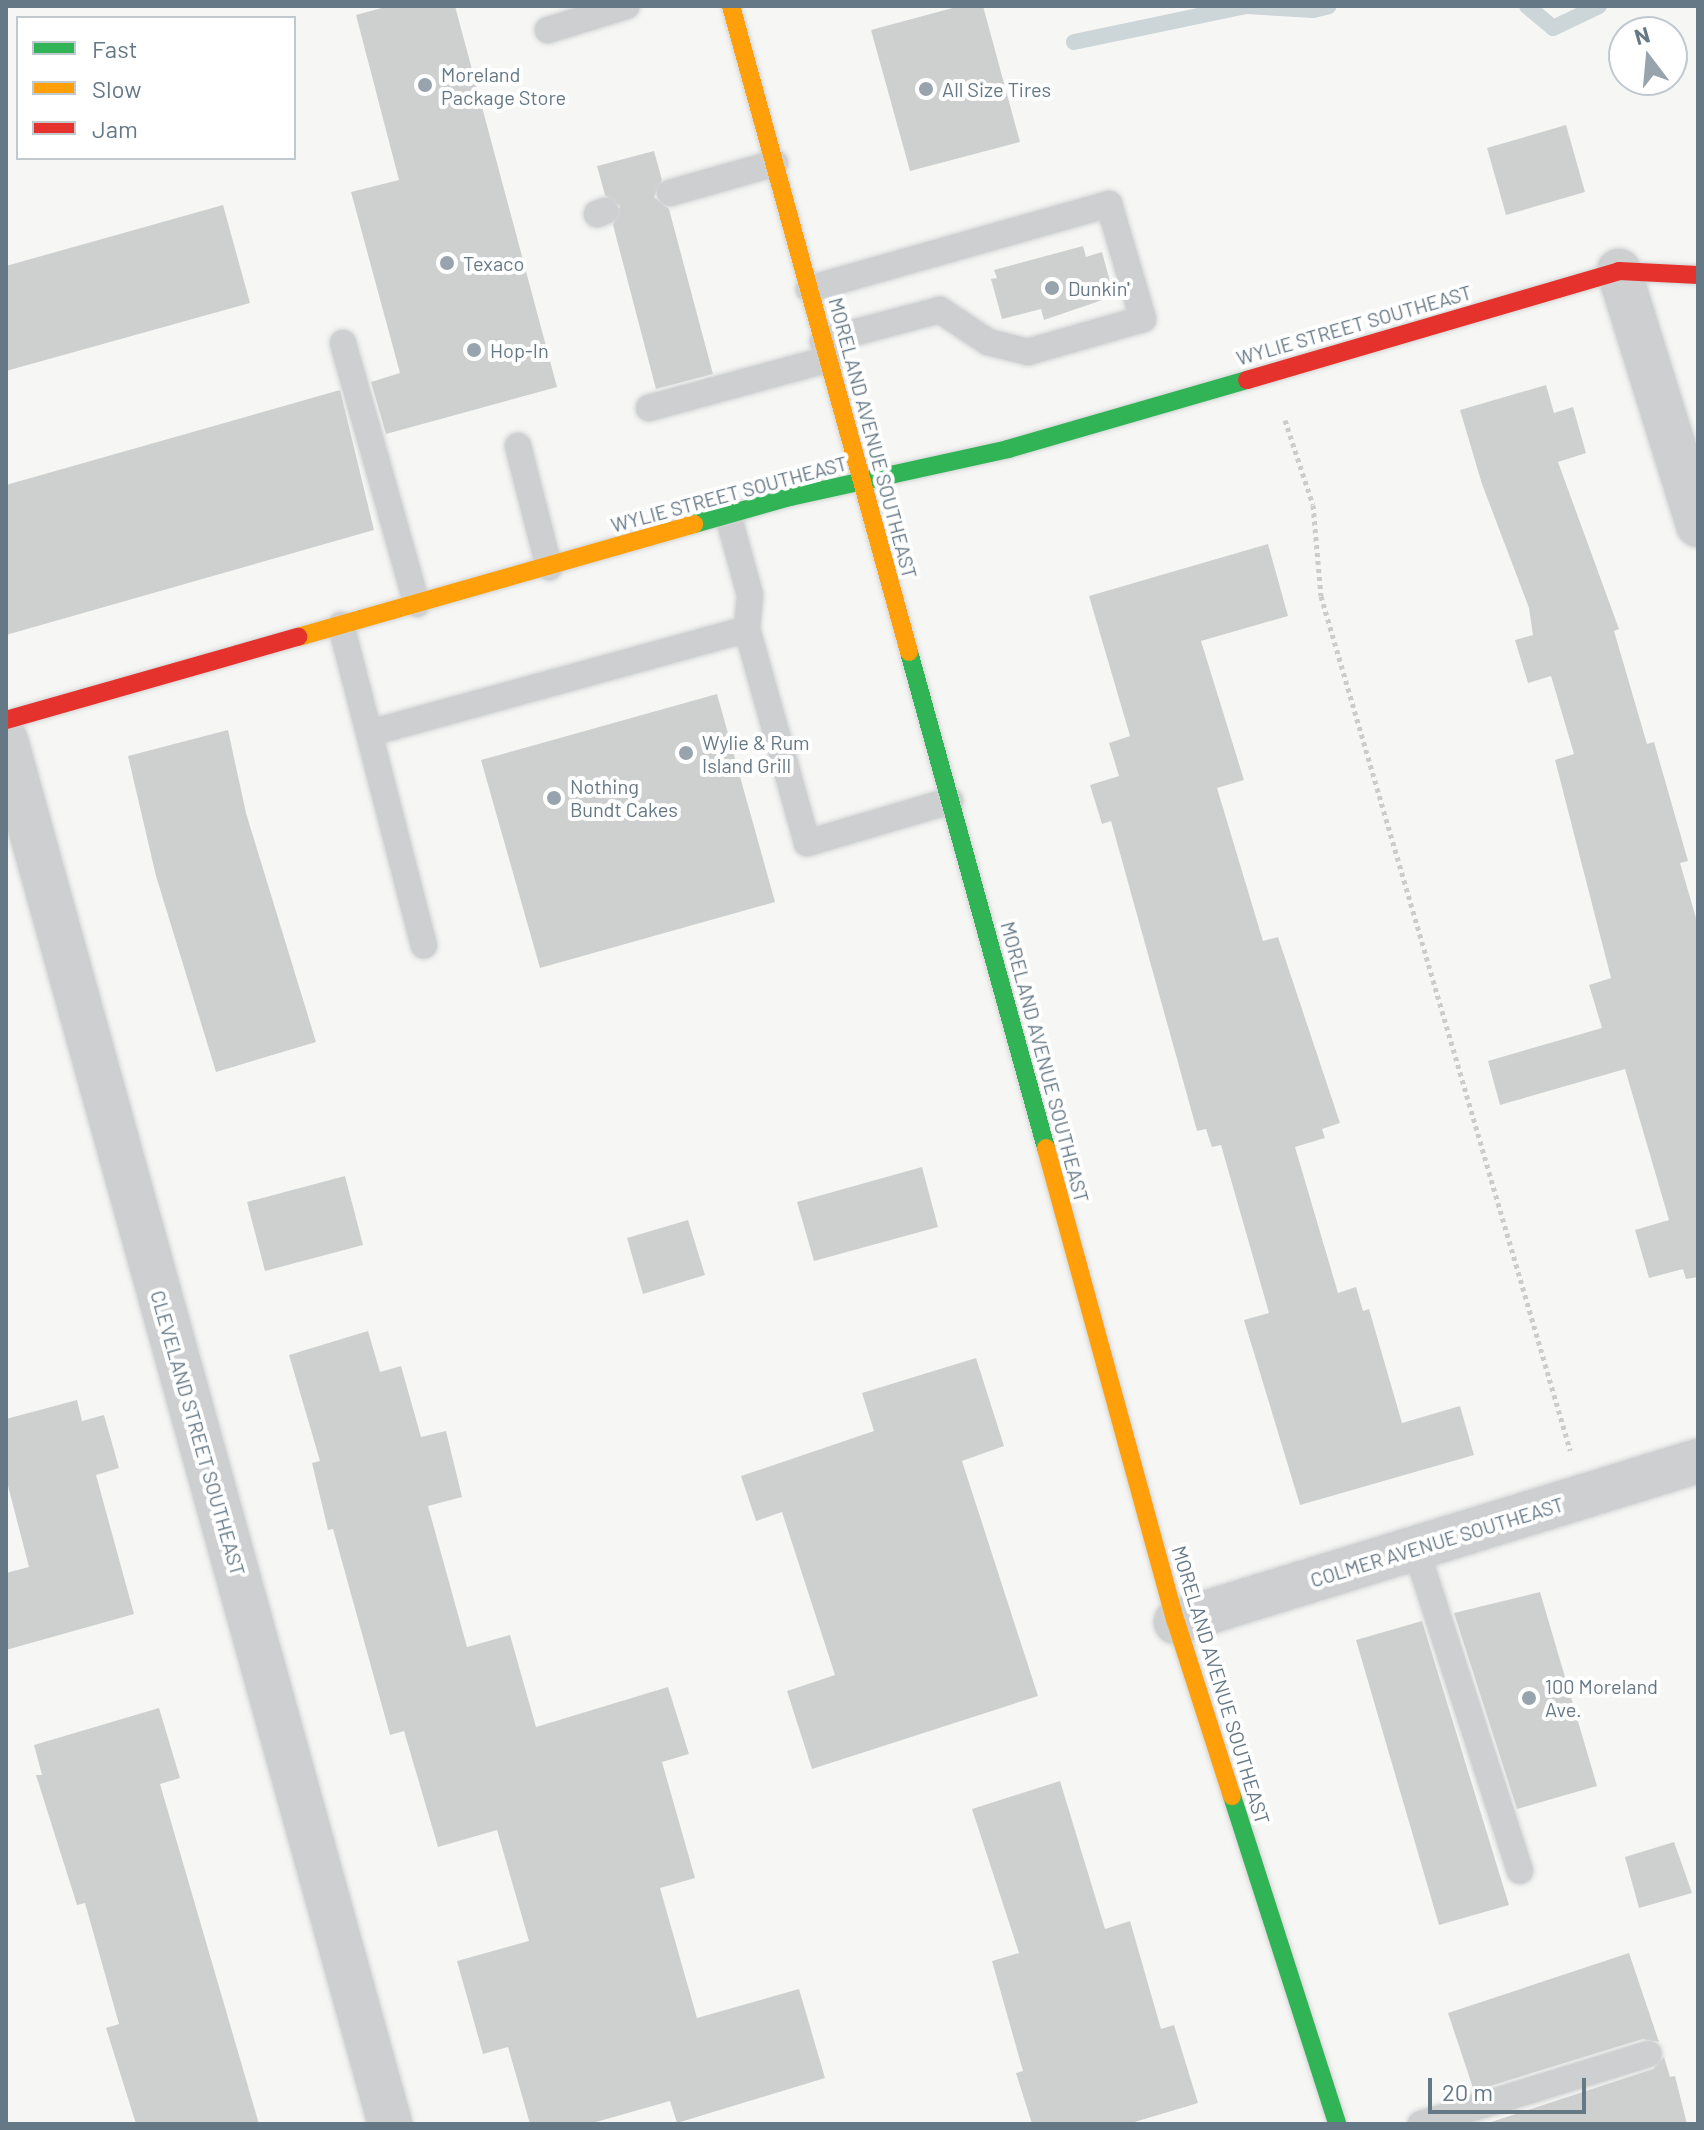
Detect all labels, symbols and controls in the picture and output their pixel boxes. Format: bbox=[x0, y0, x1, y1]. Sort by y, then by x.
legend bbox=[16, 16, 296, 160]
north arrow bbox=[1608, 16, 1688, 96]
text: N bbox=[1631, 20, 1653, 49]
text: Fast bbox=[92, 34, 137, 63]
place label: Moreland Package Store bbox=[441, 62, 566, 109]
text: Slow bbox=[92, 74, 141, 103]
marker: Moreland Package Store bbox=[416, 76, 434, 94]
place label: All Size Tires bbox=[942, 77, 1051, 101]
marker: All Size Tires bbox=[917, 80, 935, 98]
text: Jam bbox=[92, 114, 138, 143]
place label: Texaco bbox=[463, 251, 524, 275]
marker: Texaco bbox=[438, 254, 456, 272]
place label: Dunkin' bbox=[1068, 276, 1130, 300]
marker: Dunkin' bbox=[1043, 279, 1061, 297]
street label: WYLIE STREET SOUTHEAST bbox=[1234, 280, 1474, 370]
street label: MORELAND AVENUE SOUTHEAST bbox=[824, 295, 922, 581]
place label: Hop-In bbox=[490, 338, 549, 362]
marker: Hop-In bbox=[465, 341, 483, 359]
street label: WYLIE STREET SOUTHEAST bbox=[608, 451, 850, 537]
place label: Wylie & Rum Island Grill bbox=[702, 730, 810, 777]
marker: Wylie & Rum Island Grill bbox=[677, 744, 695, 762]
place label: Nothing Bundt Cakes bbox=[570, 774, 678, 821]
marker: Nothing Bundt Cakes bbox=[545, 789, 563, 807]
street label: MORELAND AVENUE SOUTHEAST bbox=[996, 919, 1094, 1205]
street label: CLEVELAND STREET SOUTHEAST bbox=[146, 1288, 250, 1578]
street label: COLMER AVENUE SOUTHEAST bbox=[1307, 1492, 1567, 1592]
street label: MORELAND AVENUE SOUTHEAST bbox=[1167, 1543, 1275, 1827]
place label: 100 Moreland Ave. bbox=[1545, 1674, 1658, 1721]
marker: 100 Moreland Ave. bbox=[1520, 1689, 1538, 1707]
scale bar bbox=[1432, 2062, 1590, 2112]
text: 20 m bbox=[1442, 2077, 1493, 2106]

